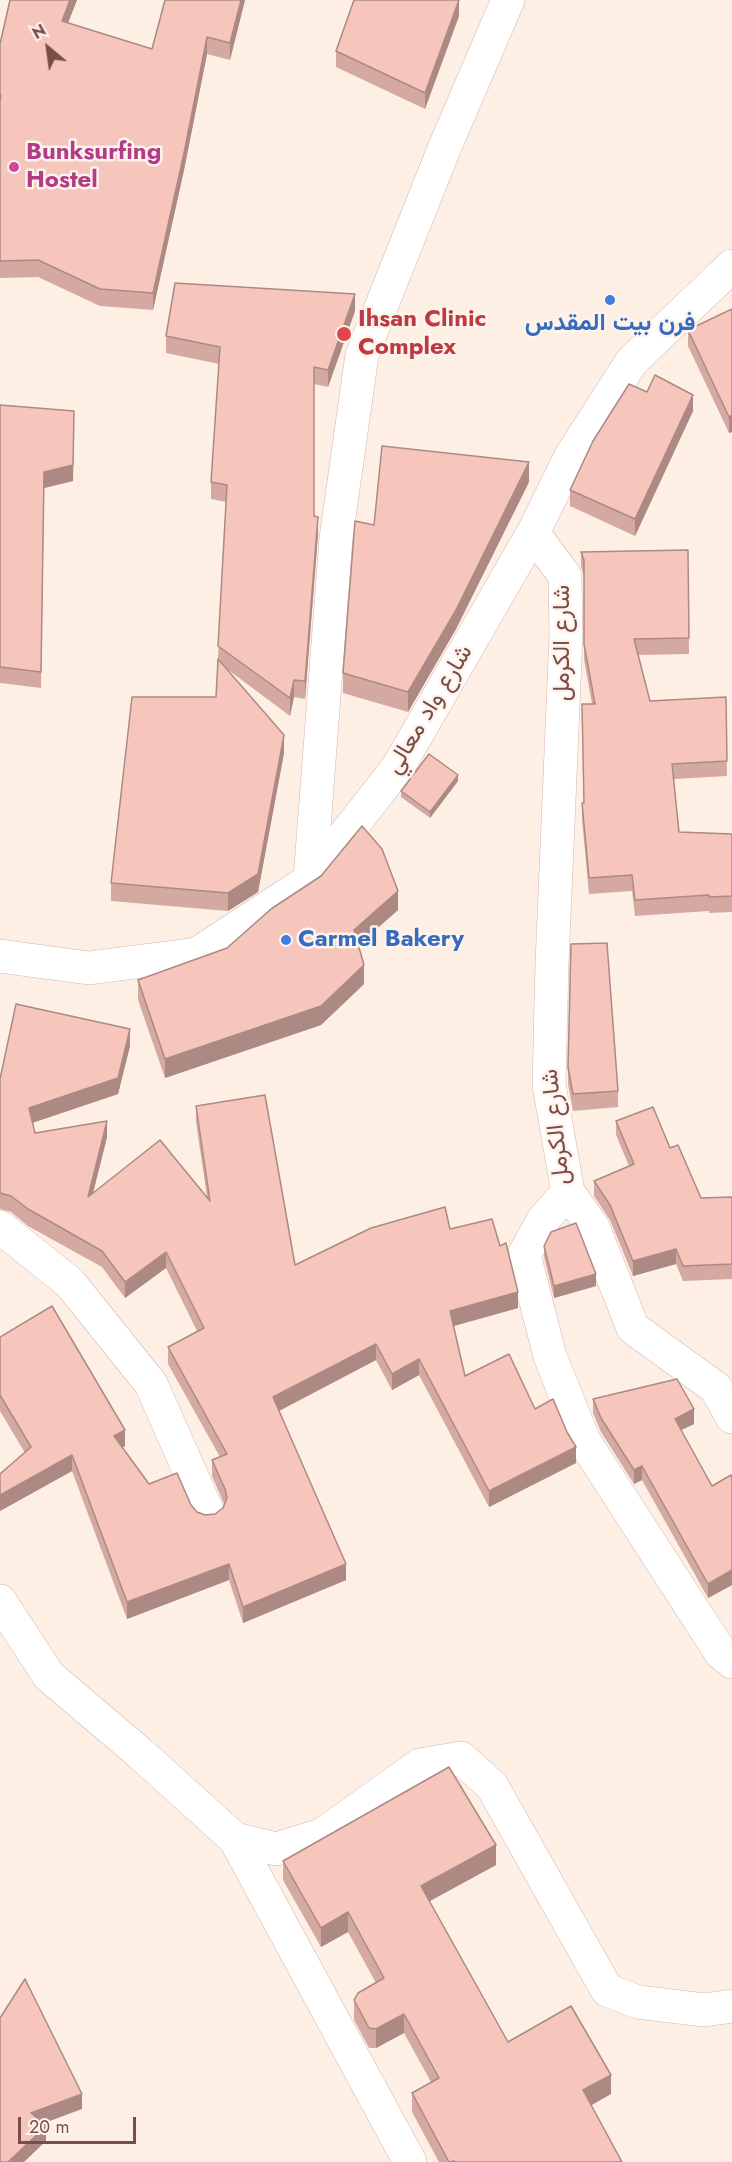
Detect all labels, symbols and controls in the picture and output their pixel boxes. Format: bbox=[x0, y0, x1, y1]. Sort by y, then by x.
north arrow bbox=[18, 18, 78, 78]
text: N bbox=[28, 19, 50, 45]
place label: Bunksurfing Hostel bbox=[26, 139, 161, 195]
marker: Bunksurfing Hostel bbox=[7, 160, 21, 174]
marker: فرن بيت المقدس bbox=[603, 293, 617, 307]
place label: Ihsan Clinic Complex bbox=[358, 306, 486, 362]
place label: فرن بيت المقدس bbox=[525, 310, 695, 338]
marker: Ihsan Clinic Complex bbox=[335, 325, 353, 343]
street label: شارع الكرمل bbox=[549, 585, 577, 701]
street label: شارع واد معالي bbox=[380, 640, 480, 780]
place label: Carmel Bakery bbox=[298, 926, 464, 954]
marker: Carmel Bakery bbox=[279, 933, 293, 947]
street label: شارع الكرمل bbox=[537, 1068, 577, 1186]
scale bar bbox=[21, 2105, 140, 2143]
text: 20 m bbox=[29, 2114, 69, 2140]

